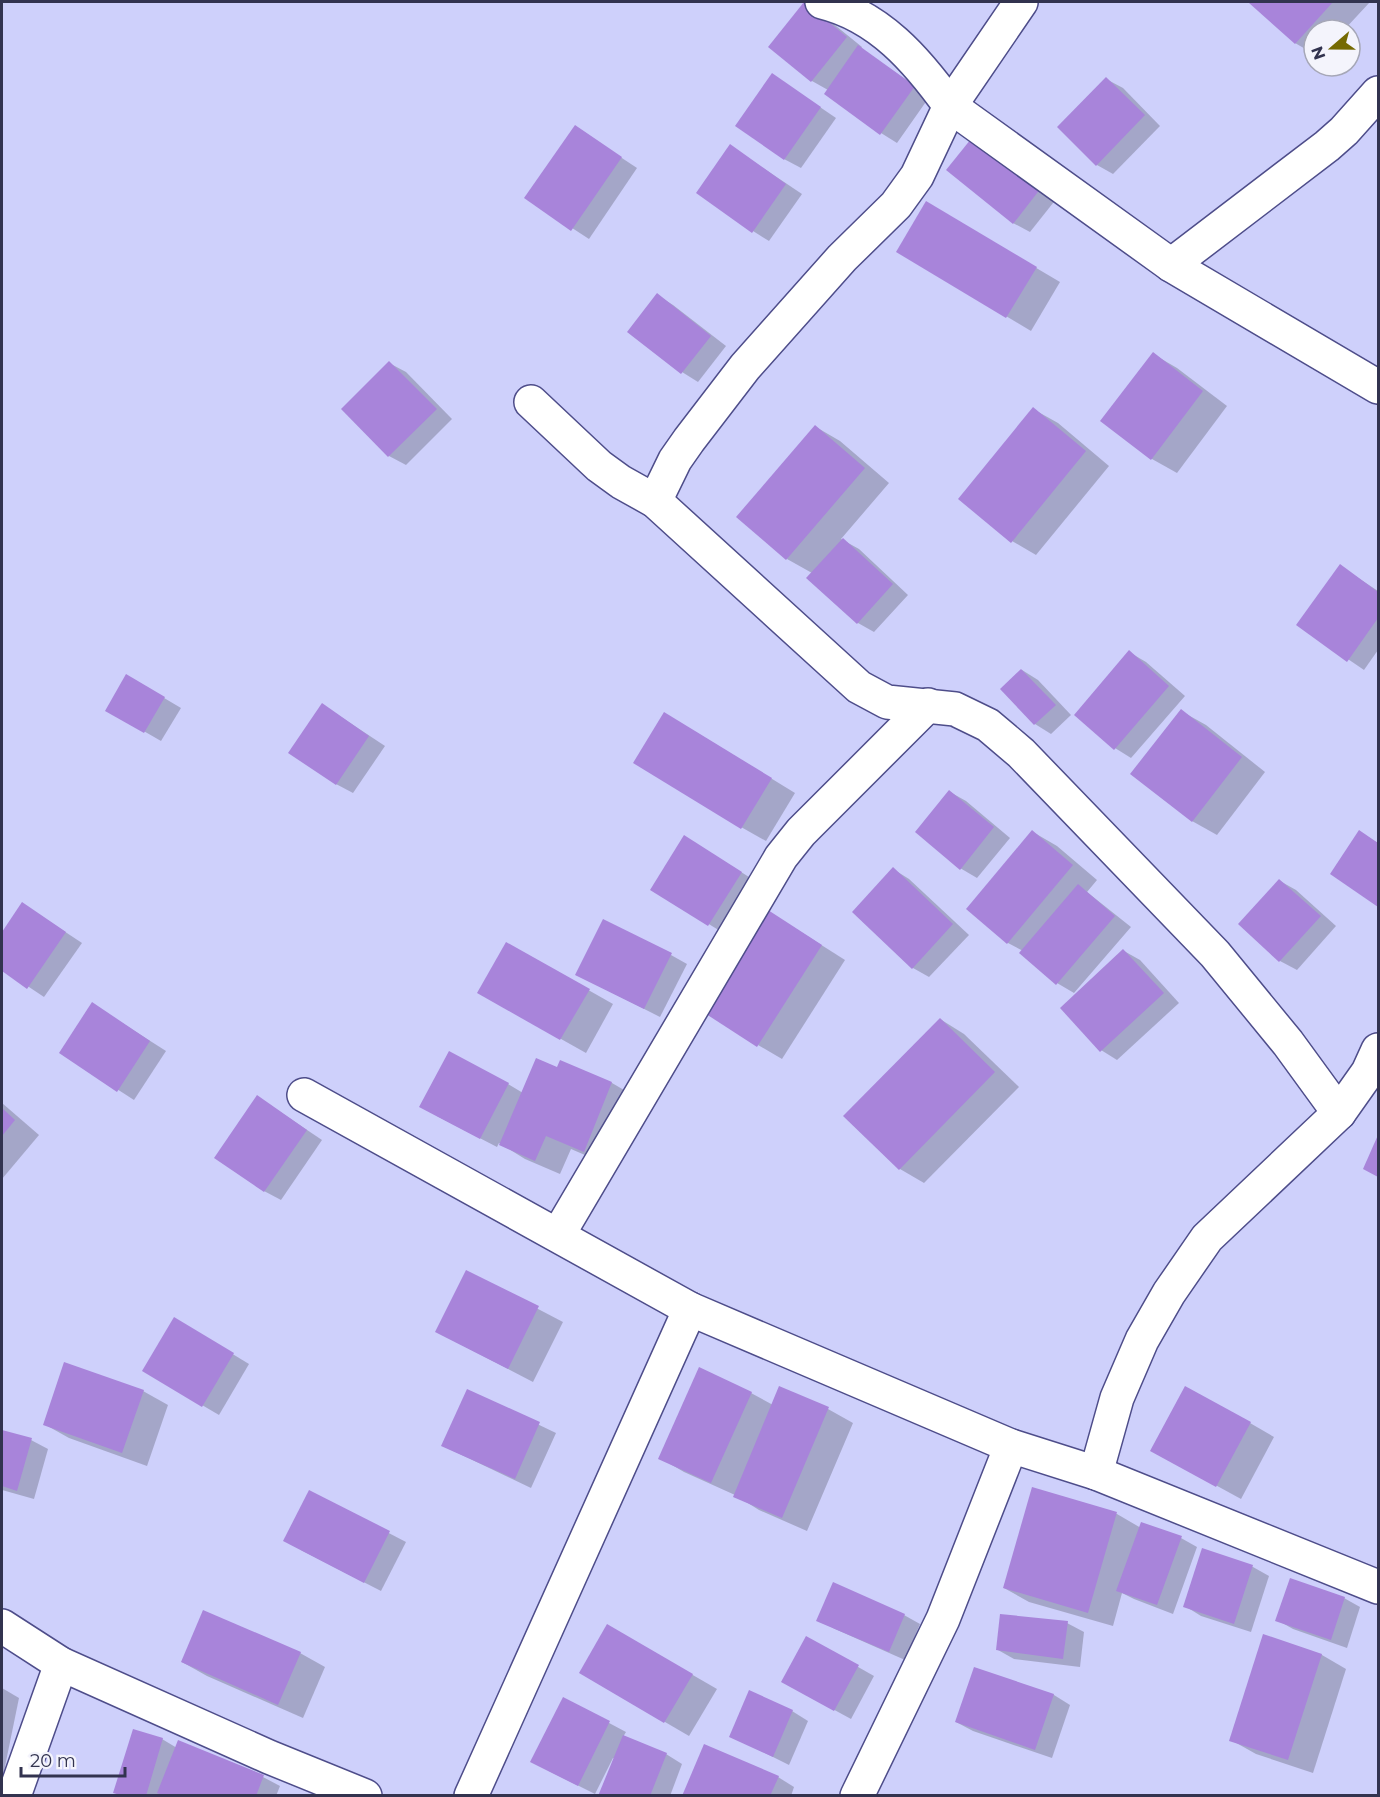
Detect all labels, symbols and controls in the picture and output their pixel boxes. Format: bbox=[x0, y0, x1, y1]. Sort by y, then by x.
north arrow bbox=[1302, 18, 1362, 78]
text: N bbox=[1307, 44, 1330, 62]
scale bar bbox=[21, 1740, 124, 1778]
text: 20 m bbox=[30, 1750, 76, 1772]

